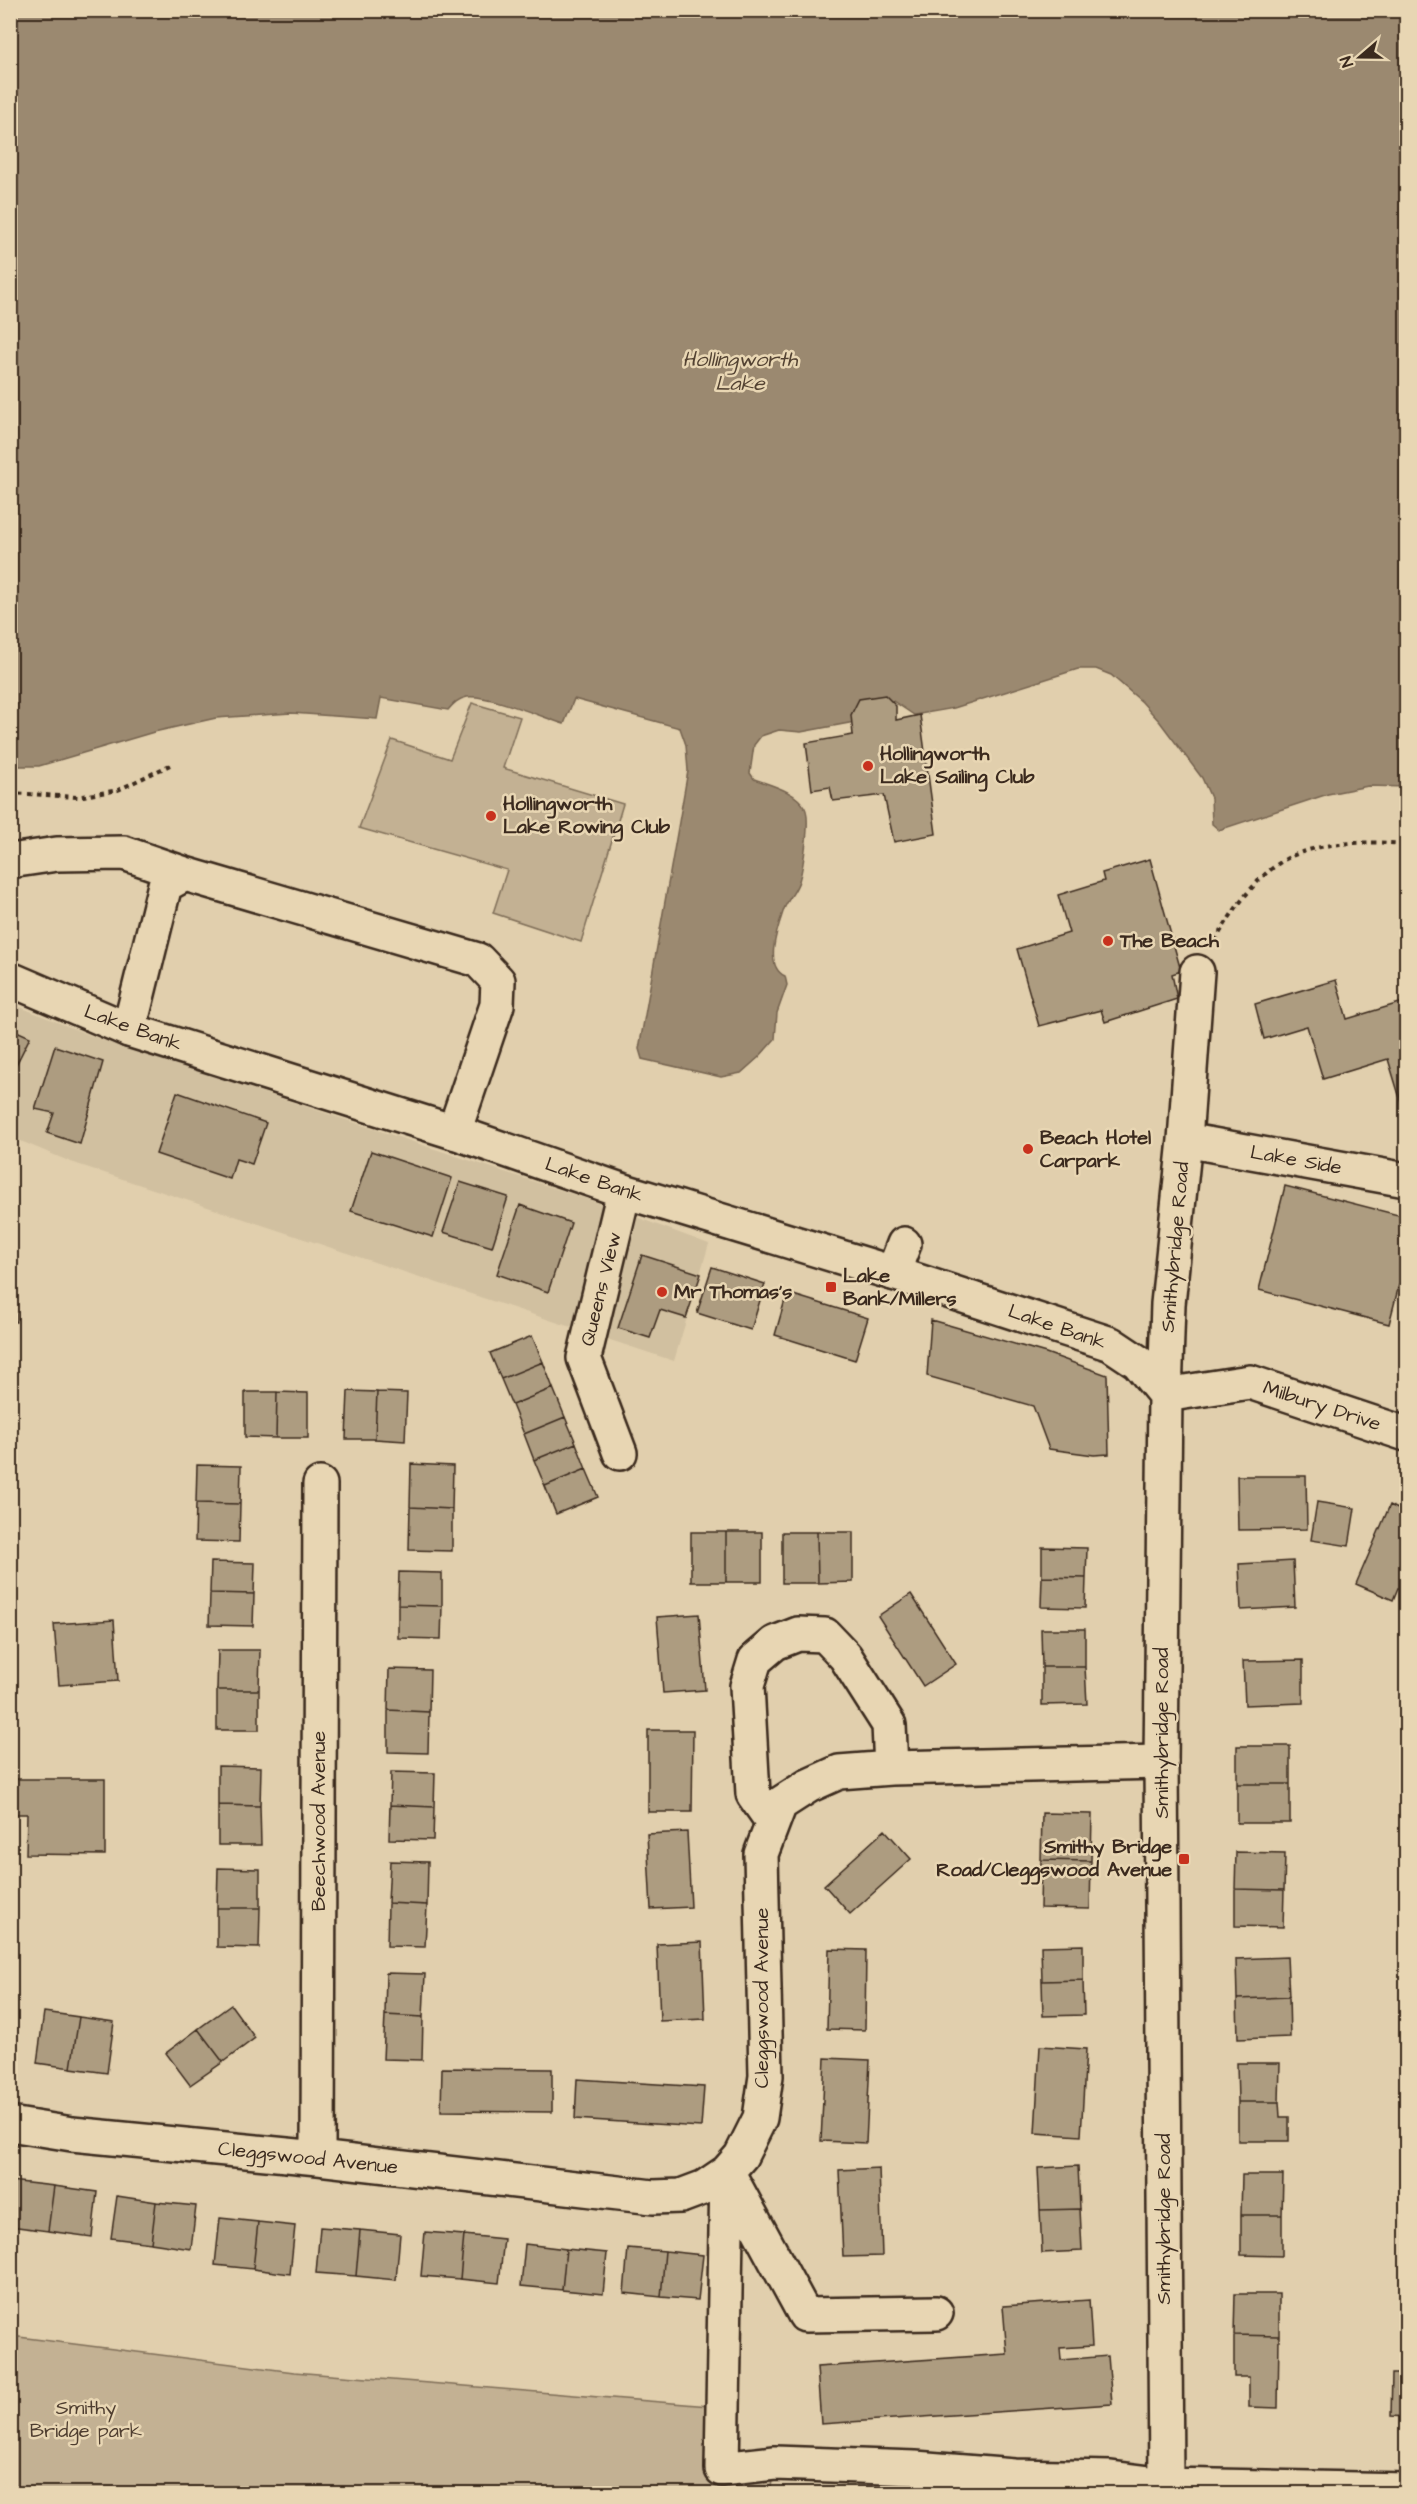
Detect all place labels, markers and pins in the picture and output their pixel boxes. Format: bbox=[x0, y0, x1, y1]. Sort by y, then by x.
place label: Hollingworth Lake Sailing Club bbox=[880, 740, 1035, 792]
marker: Hollingworth Lake Sailing Club bbox=[861, 759, 875, 773]
place label: Hollingworth Lake Rowing Club bbox=[503, 790, 671, 842]
marker: Hollingworth Lake Rowing Club bbox=[484, 809, 498, 823]
place label: The Beach bbox=[1119, 927, 1220, 955]
marker: The Beach bbox=[1101, 934, 1115, 948]
place label: Beach Hotel Carpark bbox=[1040, 1124, 1151, 1175]
marker: Beach Hotel Carpark bbox=[1021, 1142, 1035, 1156]
place label: Lake Bank/Millers bbox=[843, 1262, 957, 1313]
place label: Mr Thomas's bbox=[674, 1278, 792, 1306]
marker: Lake Bank/Millers bbox=[824, 1280, 838, 1294]
marker: Mr Thomas's bbox=[655, 1285, 669, 1299]
place label: Smithy Bridge Road/Cleggswood Avenue bbox=[936, 1833, 1172, 1885]
marker: Smithy Bridge Road/Cleggswood Avenue bbox=[1177, 1852, 1191, 1866]

